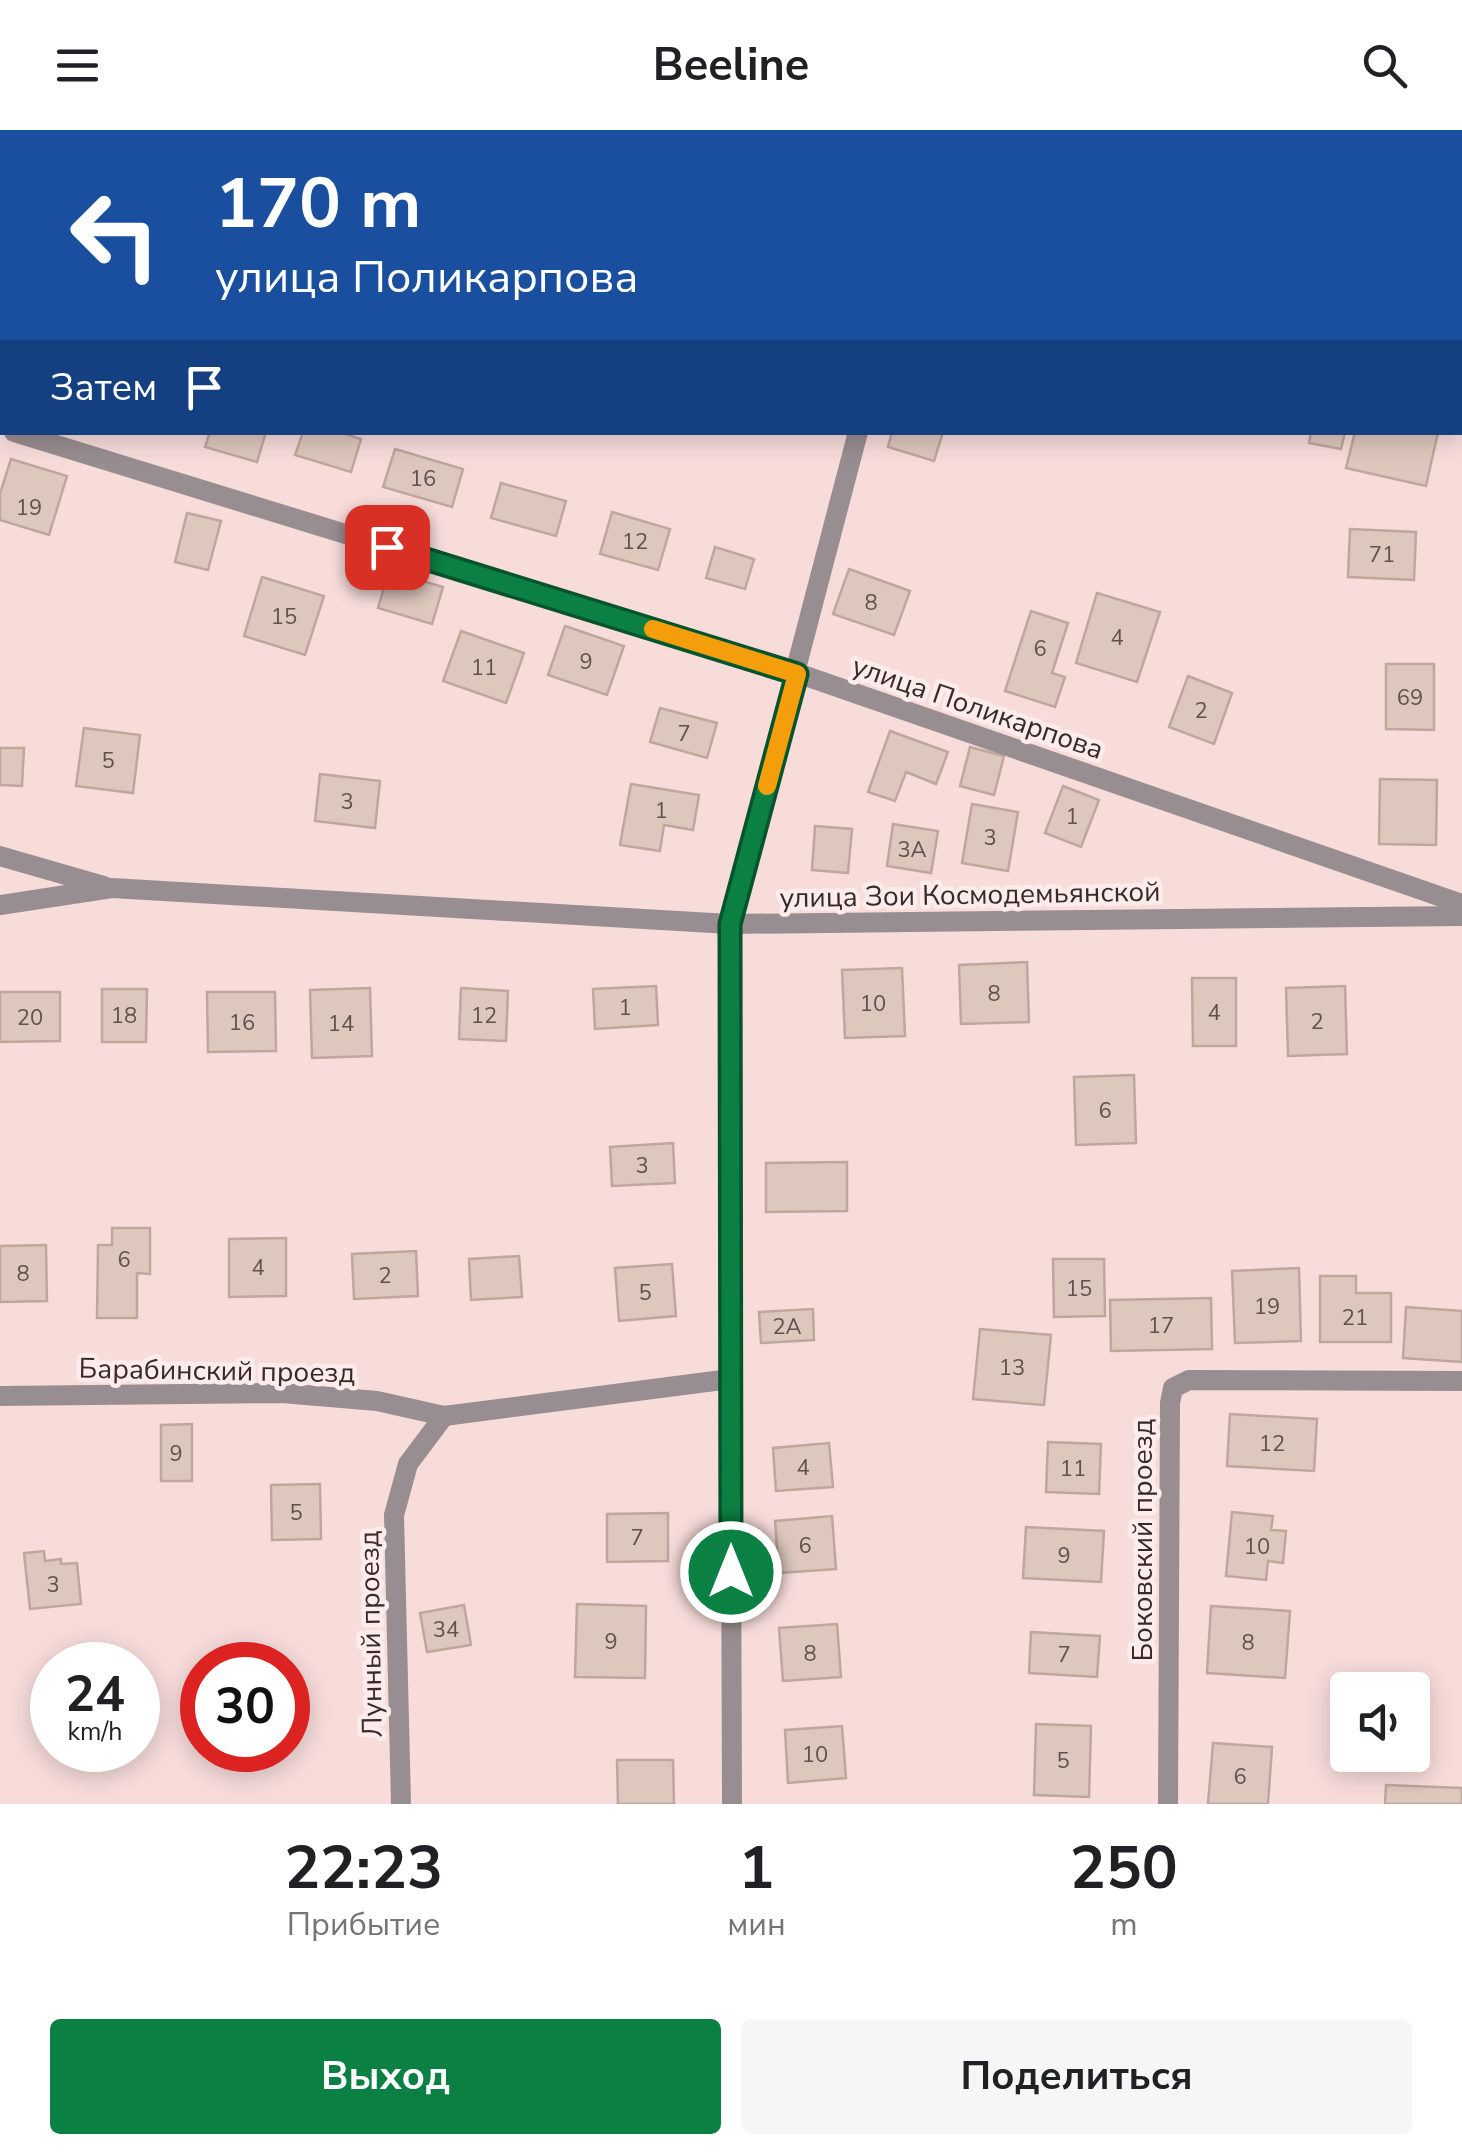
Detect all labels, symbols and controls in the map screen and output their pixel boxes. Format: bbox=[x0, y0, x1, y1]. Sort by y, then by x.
text: Beeline bbox=[653, 35, 809, 96]
icon: menu bbox=[50, 38, 105, 93]
icon: search bbox=[1357, 38, 1412, 93]
text: 170 m bbox=[215, 156, 421, 252]
icon: left bbox=[50, 170, 180, 300]
text: улица Поликарпова bbox=[215, 247, 638, 308]
icon: arrive bbox=[177, 360, 232, 415]
text: Затем bbox=[50, 362, 157, 413]
house number: 16 bbox=[410, 464, 436, 494]
house number: 19 bbox=[16, 493, 42, 523]
pin bbox=[345, 505, 430, 590]
icon: arrive bbox=[360, 520, 415, 575]
house number: 12 bbox=[622, 527, 648, 557]
house number: 71 bbox=[1369, 540, 1395, 570]
house number: 8 bbox=[864, 588, 878, 618]
house number: 15 bbox=[271, 602, 297, 632]
house number: 4 bbox=[1110, 623, 1124, 653]
house number: 6 bbox=[1033, 634, 1047, 664]
house number: 9 bbox=[579, 647, 593, 677]
street label: улица Поликарпова bbox=[847, 647, 1108, 769]
house number: 11 bbox=[471, 653, 497, 683]
house number: 69 bbox=[1397, 683, 1423, 713]
house number: 2 bbox=[1194, 696, 1208, 726]
house number: 7 bbox=[677, 719, 691, 749]
house number: 5 bbox=[101, 746, 115, 776]
house number: 3 bbox=[340, 787, 354, 817]
house number: 1 bbox=[654, 796, 668, 826]
house number: 1 bbox=[1065, 802, 1079, 832]
house number: 3 bbox=[983, 823, 997, 853]
house number: 3А bbox=[897, 835, 927, 865]
street label: улица Зои Космодемьянской bbox=[779, 873, 1161, 917]
house number: 8 bbox=[987, 979, 1001, 1009]
house number: 10 bbox=[860, 989, 886, 1019]
house number: 1 bbox=[618, 993, 632, 1023]
house number: 4 bbox=[1207, 998, 1221, 1028]
house number: 18 bbox=[111, 1001, 137, 1031]
house number: 12 bbox=[471, 1001, 497, 1031]
house number: 20 bbox=[17, 1003, 43, 1033]
house number: 2 bbox=[1310, 1007, 1324, 1037]
house number: 16 bbox=[229, 1008, 255, 1038]
house number: 14 bbox=[328, 1009, 354, 1039]
house number: 6 bbox=[1098, 1096, 1112, 1126]
house number: 3 bbox=[635, 1151, 649, 1181]
house number: 6 bbox=[117, 1245, 131, 1275]
house number: 4 bbox=[251, 1253, 265, 1283]
house number: 8 bbox=[16, 1259, 30, 1289]
house number: 2 bbox=[378, 1261, 392, 1291]
house number: 15 bbox=[1066, 1274, 1092, 1304]
house number: 5 bbox=[638, 1278, 652, 1308]
house number: 19 bbox=[1254, 1292, 1280, 1322]
house number: 21 bbox=[1342, 1303, 1368, 1333]
house number: 17 bbox=[1148, 1311, 1174, 1341]
house number: 2А bbox=[772, 1312, 802, 1342]
street label: Барабинский проезд bbox=[78, 1350, 356, 1392]
house number: 13 bbox=[999, 1353, 1025, 1383]
street label: Боковский проезд bbox=[1124, 1419, 1162, 1661]
house number: 12 bbox=[1259, 1429, 1285, 1459]
house number: 9 bbox=[169, 1439, 183, 1469]
house number: 4 bbox=[796, 1453, 810, 1483]
house number: 11 bbox=[1060, 1454, 1086, 1484]
house number: 5 bbox=[289, 1498, 303, 1528]
position arrow bbox=[679, 1520, 783, 1624]
house number: 7 bbox=[630, 1523, 644, 1553]
street label: Лунный проезд bbox=[350, 1530, 392, 1738]
house number: 6 bbox=[798, 1531, 812, 1561]
house number: 10 bbox=[1244, 1532, 1270, 1562]
house number: 9 bbox=[1057, 1541, 1071, 1571]
house number: 3 bbox=[46, 1570, 60, 1600]
house number: 34 bbox=[433, 1615, 459, 1645]
house number: 9 bbox=[604, 1627, 618, 1657]
house number: 8 bbox=[1241, 1628, 1255, 1658]
house number: 8 bbox=[803, 1639, 817, 1669]
house number: 7 bbox=[1057, 1640, 1071, 1670]
speed limit sign: 30 bbox=[180, 1642, 310, 1772]
text: 24 bbox=[65, 1660, 125, 1729]
map controls bbox=[1330, 1672, 1430, 1772]
button: sound bbox=[1330, 1672, 1430, 1772]
text: km/h bbox=[67, 1715, 123, 1749]
house number: 10 bbox=[802, 1740, 828, 1770]
house number: 5 bbox=[1056, 1746, 1070, 1776]
house number: 6 bbox=[1233, 1762, 1247, 1792]
text: 22:23 bbox=[284, 1827, 443, 1909]
text: 1 bbox=[738, 1827, 774, 1909]
text: 250 bbox=[1070, 1827, 1178, 1909]
text: Прибытие bbox=[287, 1903, 440, 1946]
text: мин bbox=[727, 1903, 786, 1946]
text: m bbox=[1110, 1903, 1138, 1946]
button: Выход bbox=[50, 2019, 721, 2134]
button: Поделиться bbox=[741, 2019, 1412, 2134]

